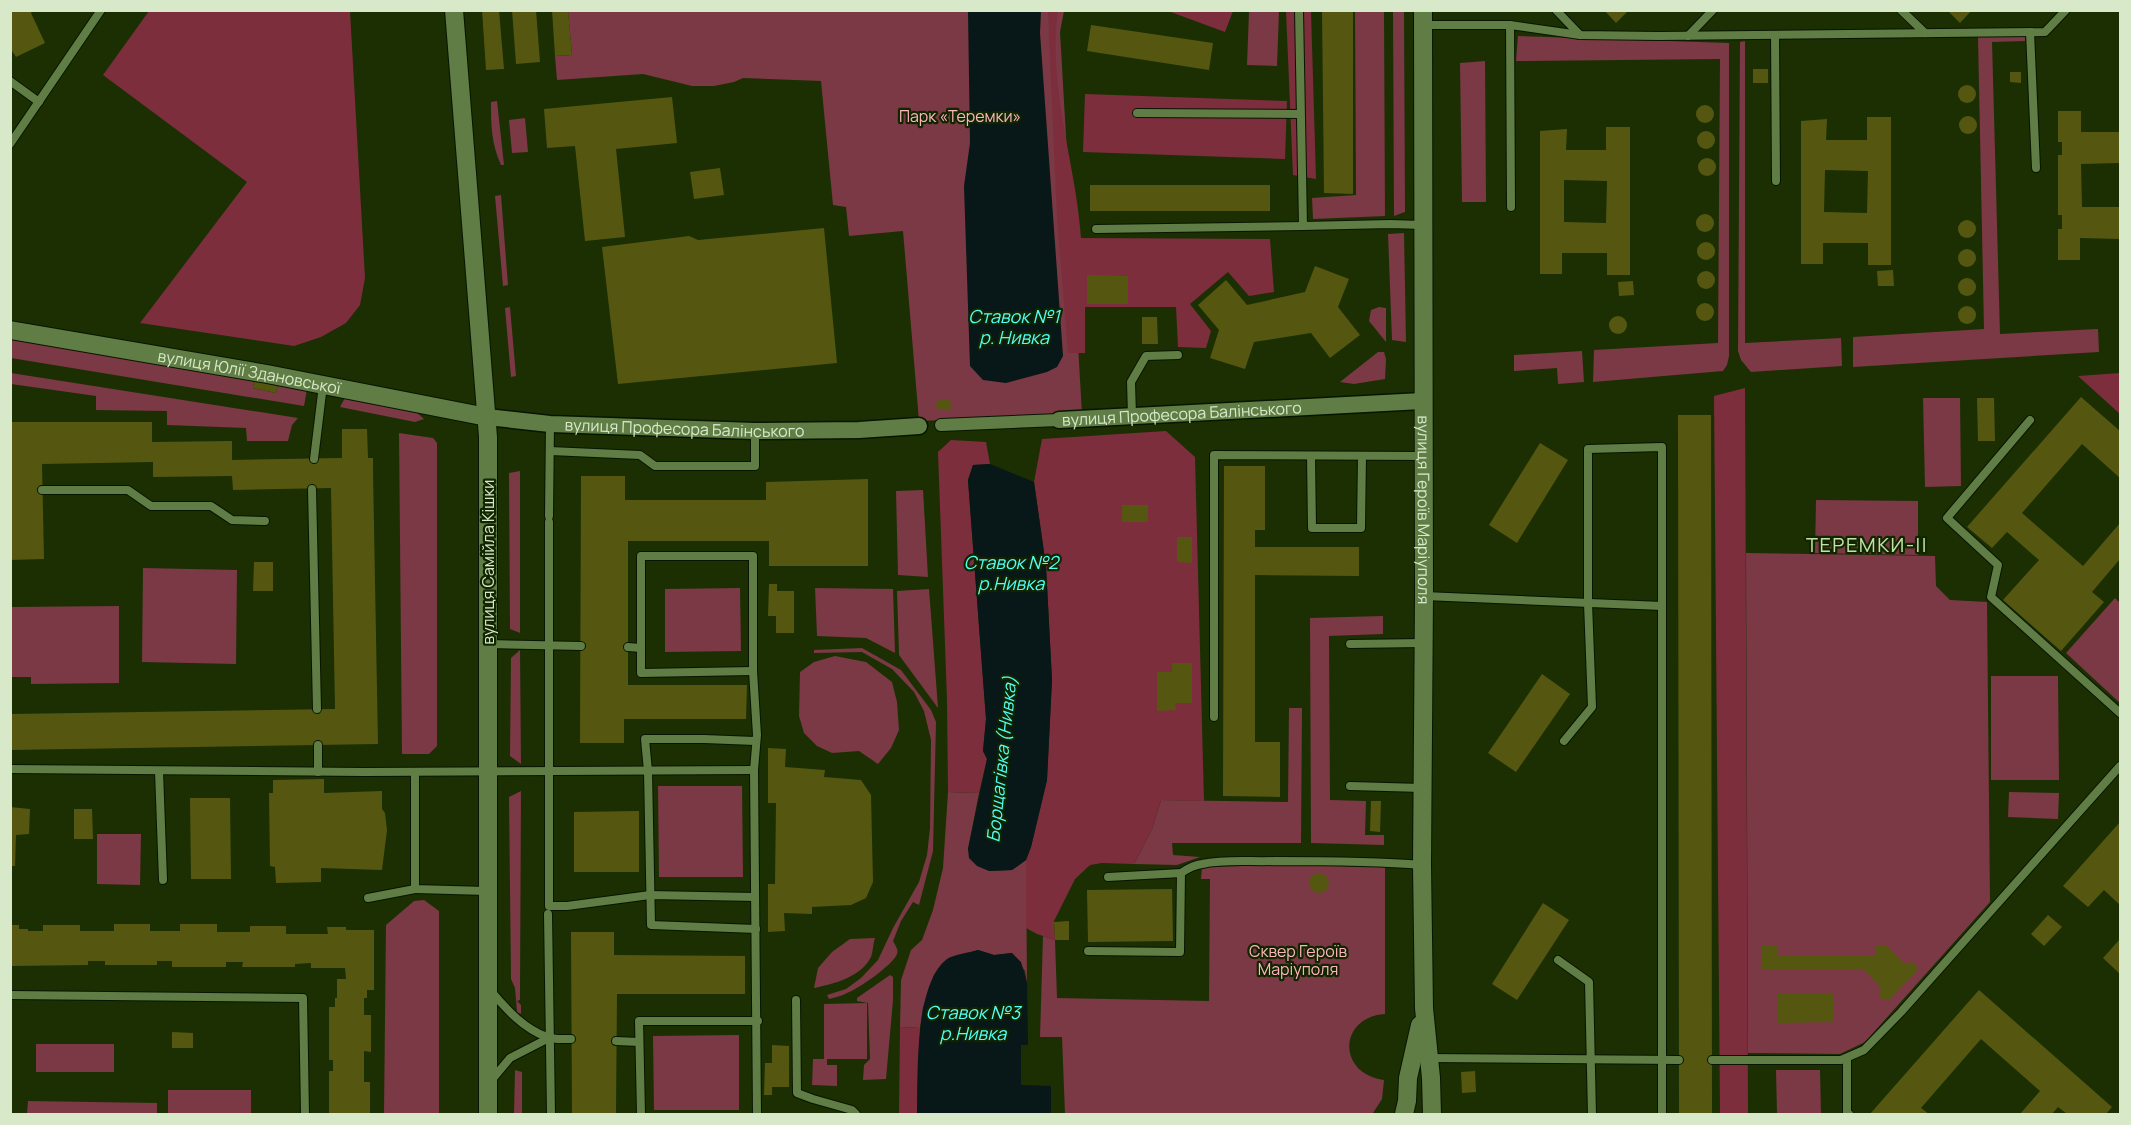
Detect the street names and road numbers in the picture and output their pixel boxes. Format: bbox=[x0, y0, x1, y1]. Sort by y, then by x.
street label: вулиця Юлії Здановської bbox=[156, 345, 344, 399]
street label: вулиця Професора Балінського bbox=[1061, 396, 1302, 431]
street label: вулиця Професора Балінського bbox=[564, 414, 805, 442]
street label: вулиця Героїв Маріуполя bbox=[1413, 416, 1435, 605]
street label: вулиця Самійла Кішки bbox=[477, 480, 499, 644]

